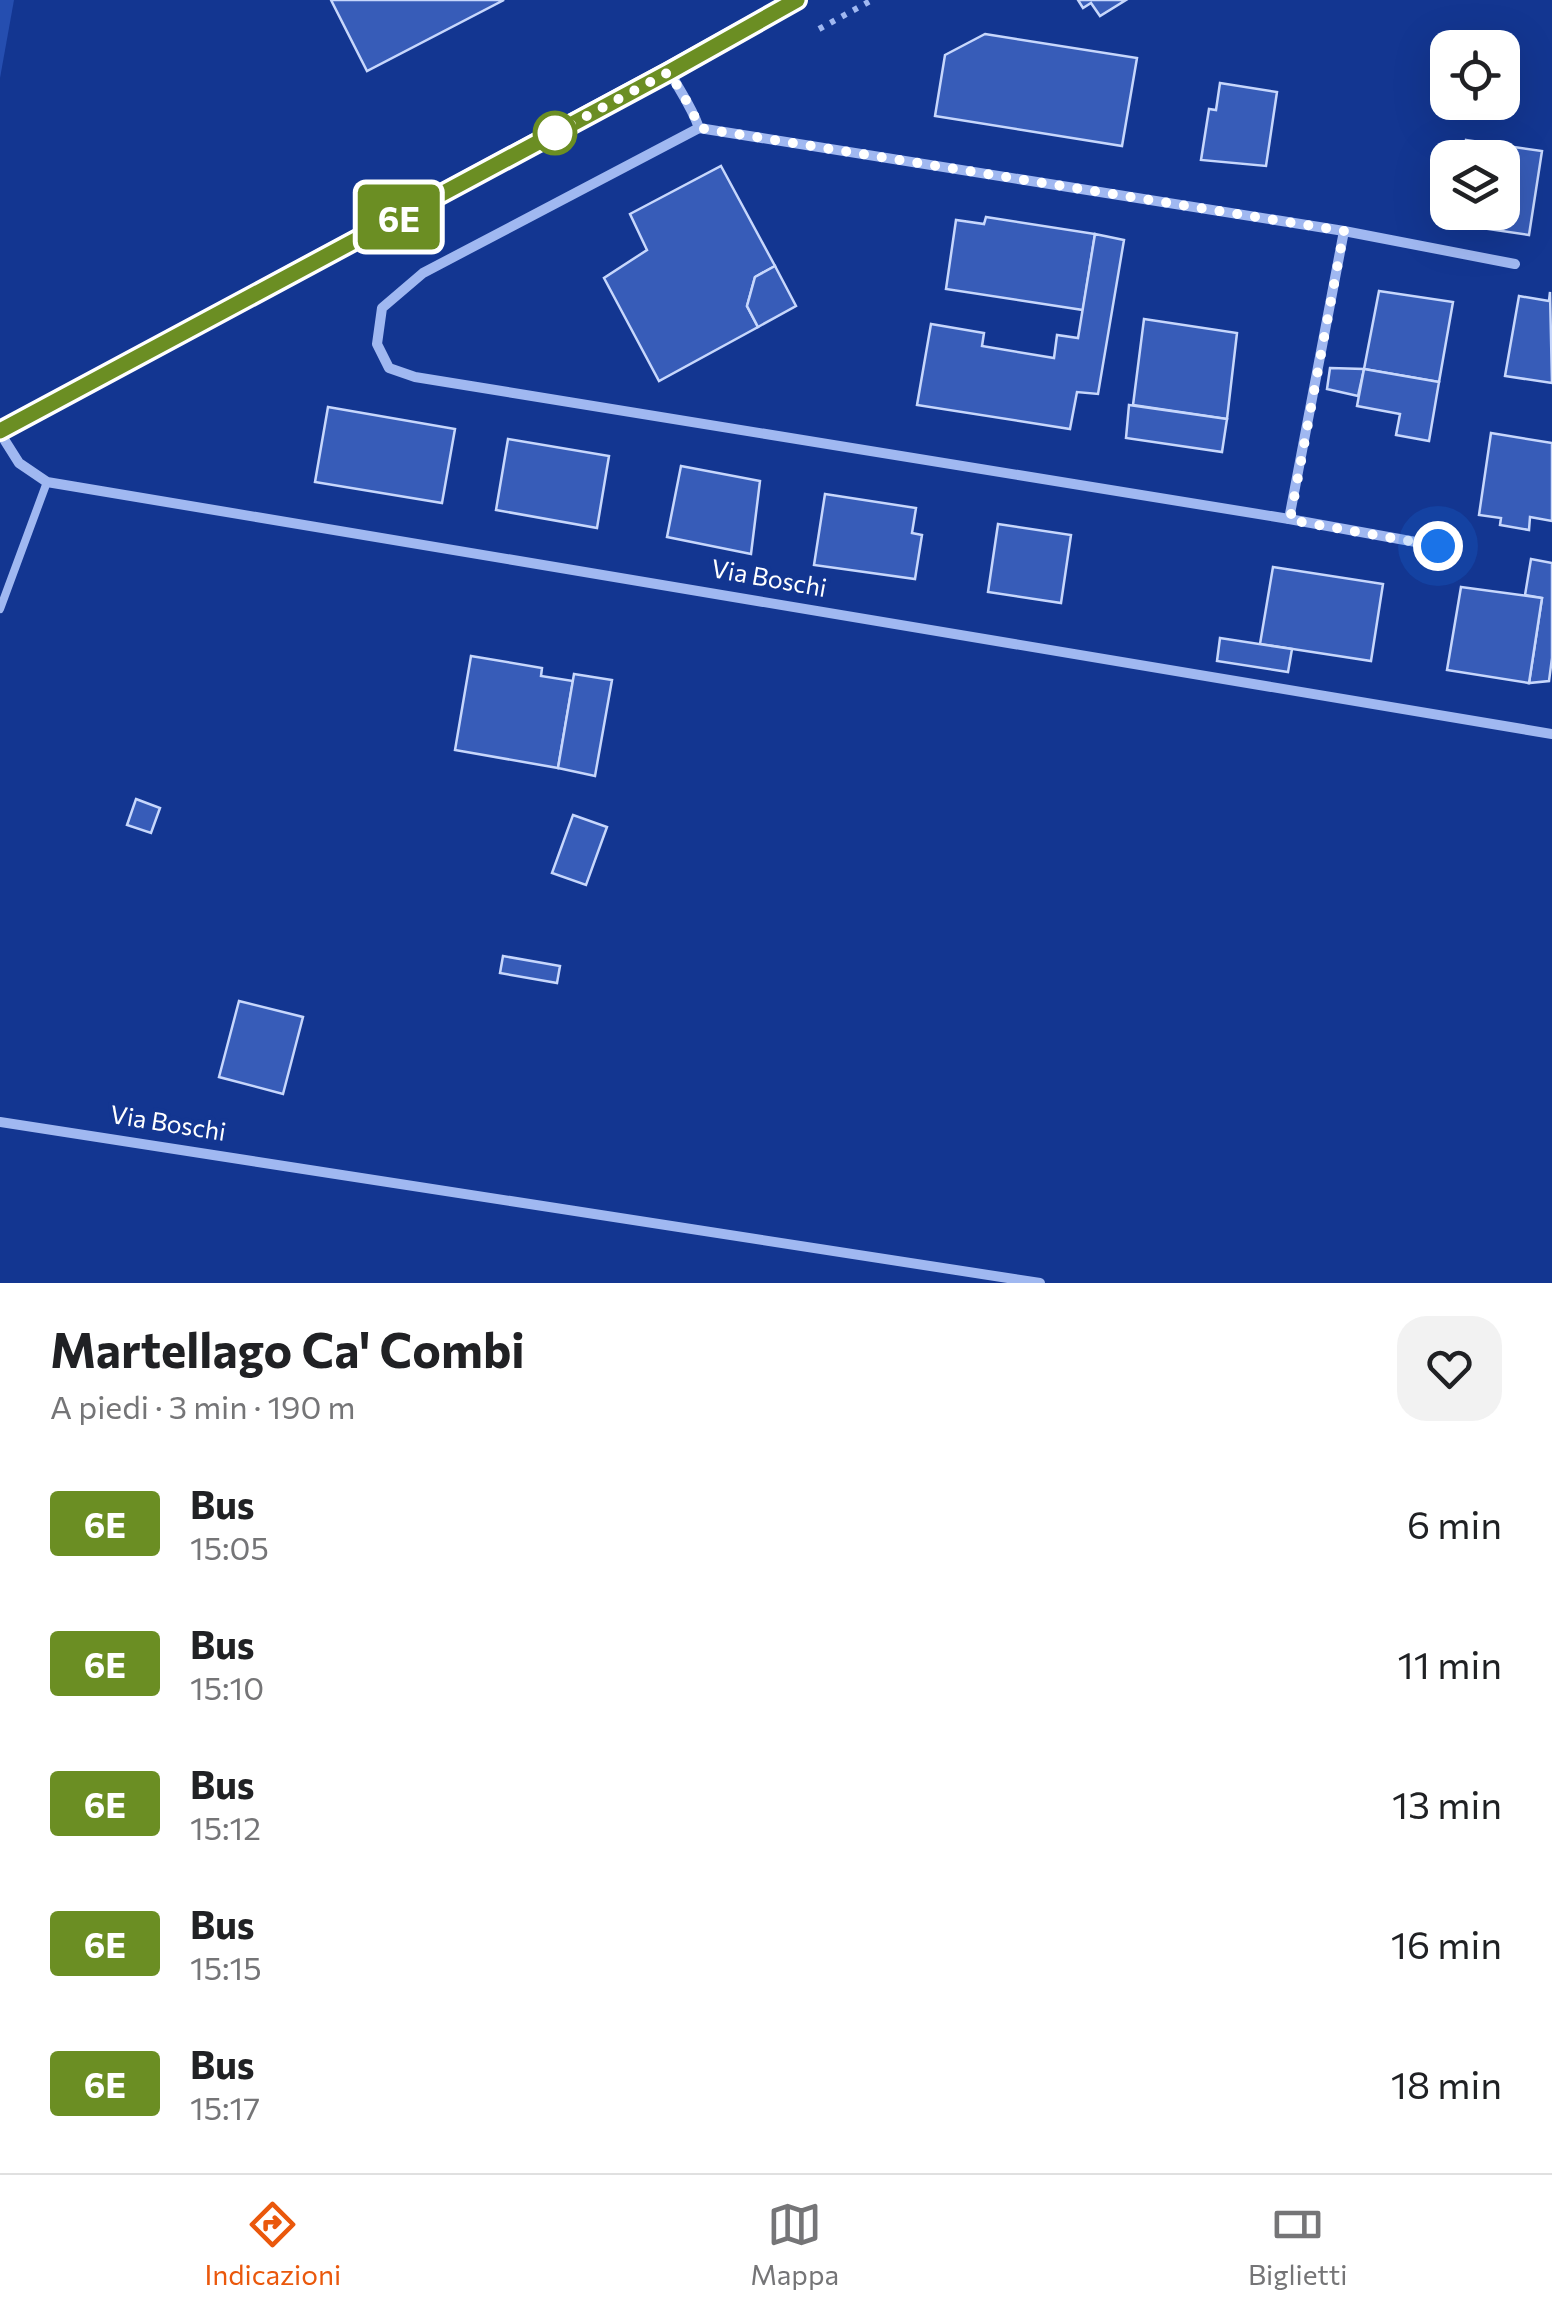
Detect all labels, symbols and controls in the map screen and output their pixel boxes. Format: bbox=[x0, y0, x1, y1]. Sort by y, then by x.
map controls bbox=[1430, 30, 1520, 230]
button: locate bbox=[1430, 30, 1520, 120]
unlabelled marker bbox=[534, 112, 576, 154]
button: layers bbox=[1430, 140, 1520, 230]
line badge: 6E bbox=[354, 184, 444, 250]
text: 6E bbox=[378, 196, 420, 239]
your location bbox=[1413, 521, 1463, 571]
street label: Via Boschi bbox=[709, 552, 829, 602]
street label: Via Boschi bbox=[108, 1098, 228, 1146]
button: heart bbox=[1397, 1316, 1502, 1421]
text: Martellago Ca' Combi bbox=[50, 1319, 525, 1378]
text: A piedi · 3 min · 190 m bbox=[50, 1386, 355, 1426]
text: Bus bbox=[190, 1480, 255, 1527]
text: 6 min bbox=[1407, 1500, 1502, 1547]
text: 6E bbox=[84, 1502, 126, 1545]
text: 15:05 bbox=[190, 1527, 269, 1567]
text: Bus bbox=[190, 1620, 255, 1667]
text: 11 min bbox=[1398, 1640, 1502, 1687]
text: 6E bbox=[84, 1642, 126, 1685]
text: 15:10 bbox=[190, 1667, 264, 1707]
text: Bus bbox=[190, 1760, 255, 1807]
text: 13 min bbox=[1392, 1780, 1502, 1827]
text: 6E bbox=[84, 1782, 126, 1825]
text: 15:12 bbox=[190, 1807, 261, 1847]
text: Bus bbox=[190, 1900, 255, 1947]
text: 16 min bbox=[1391, 1920, 1502, 1967]
text: 6E bbox=[84, 1922, 126, 1965]
text: 15:15 bbox=[190, 1947, 262, 1987]
text: Bus bbox=[190, 2040, 255, 2087]
text: 18 min bbox=[1391, 2060, 1502, 2107]
text: 6E bbox=[84, 2062, 126, 2105]
text: 15:17 bbox=[190, 2087, 260, 2127]
tab: Indicazioni bbox=[204, 2197, 341, 2291]
tab: Mappa bbox=[750, 2197, 839, 2291]
tab: Biglietti bbox=[1248, 2197, 1348, 2291]

